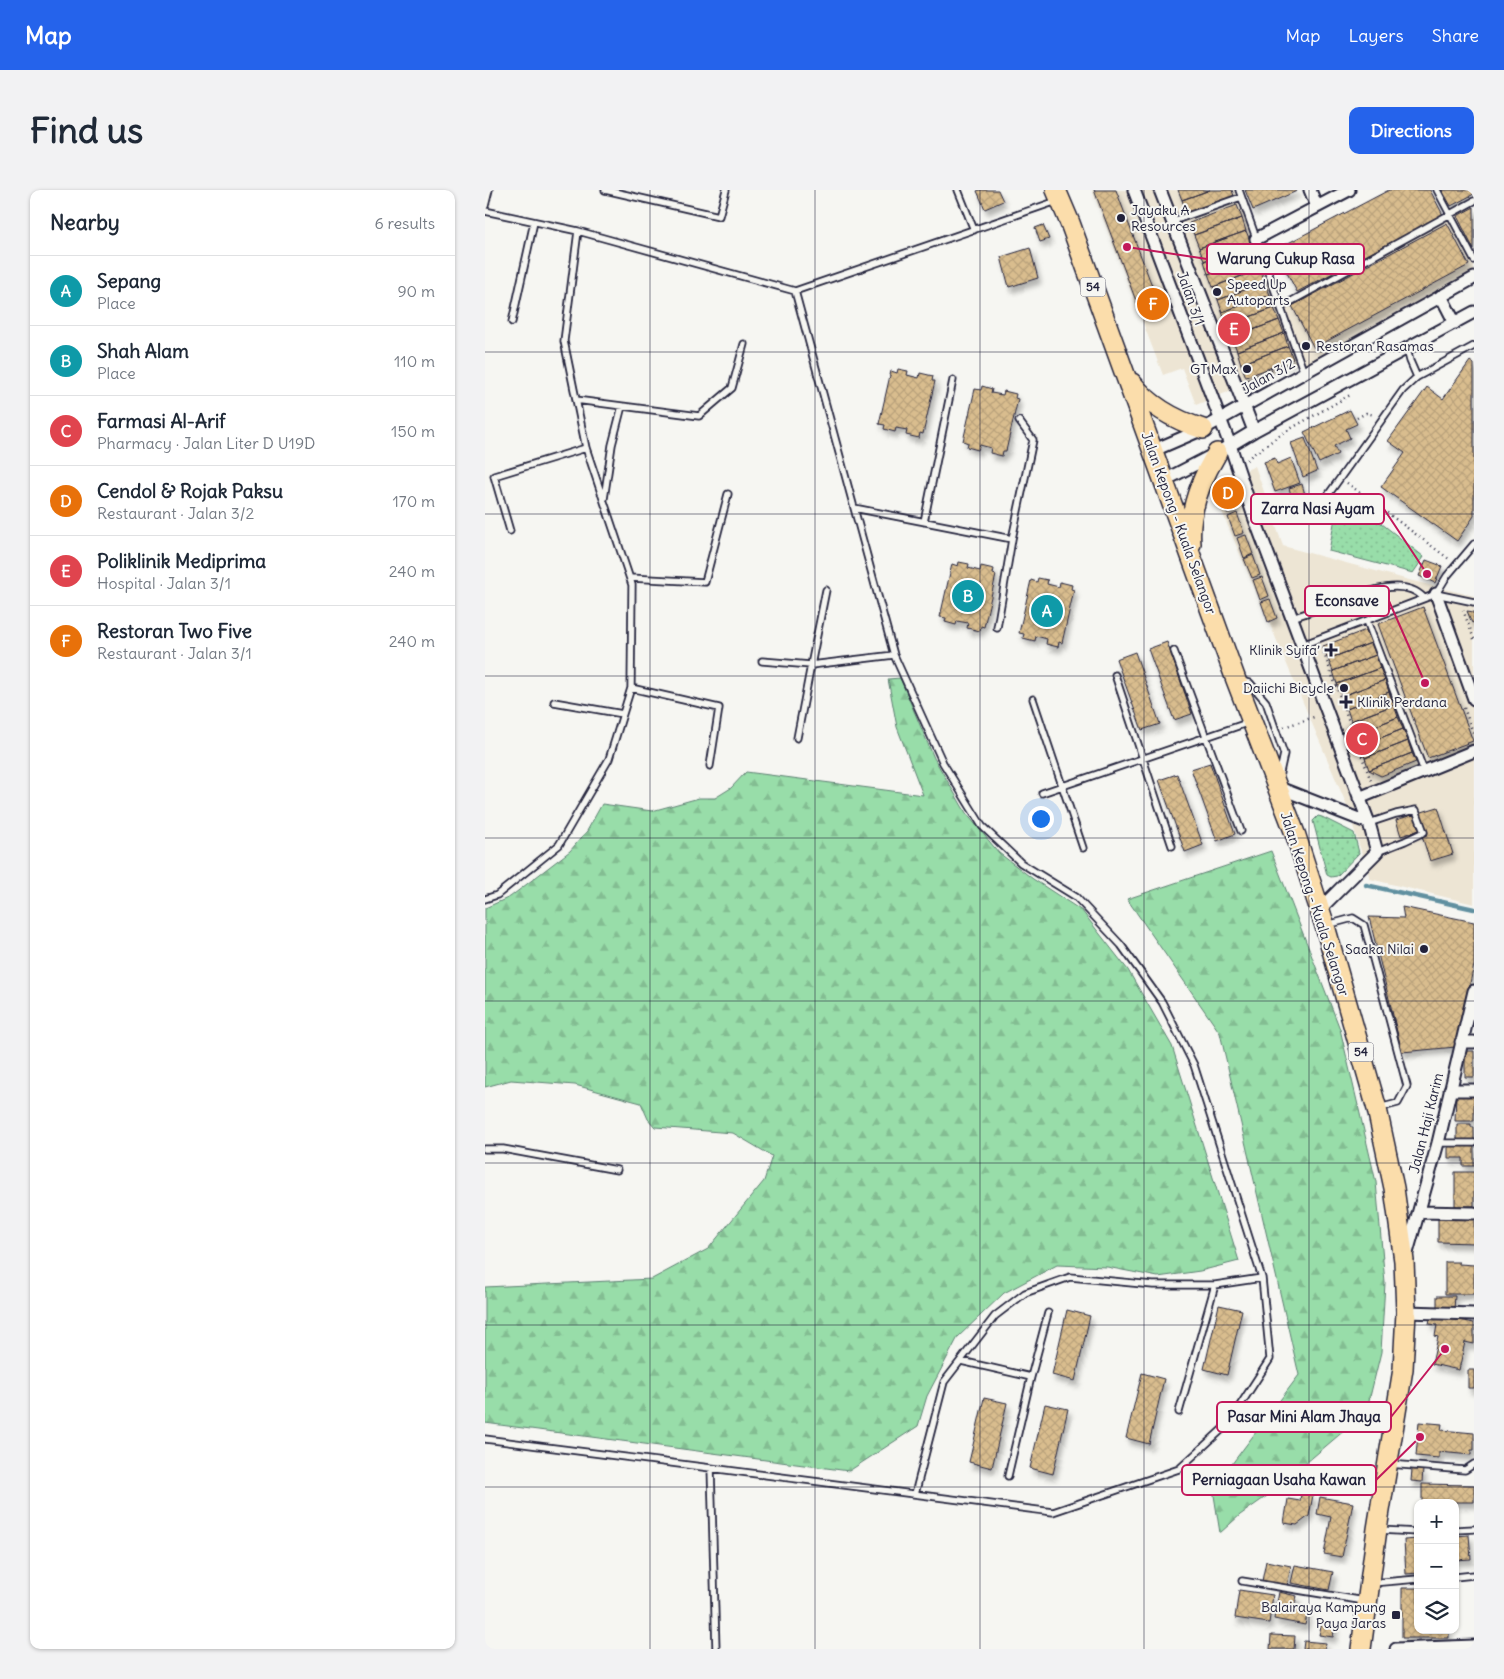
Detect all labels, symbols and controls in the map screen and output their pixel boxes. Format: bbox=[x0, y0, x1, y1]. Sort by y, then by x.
text: Map bbox=[25, 20, 72, 50]
text: Map bbox=[1285, 24, 1320, 47]
text: Layers bbox=[1348, 24, 1404, 47]
text: Share bbox=[1432, 24, 1479, 47]
button: Directions bbox=[1349, 107, 1474, 154]
text: Find us bbox=[30, 108, 143, 152]
place label: Jayaku A Resources bbox=[1131, 201, 1196, 235]
text: Nearby bbox=[50, 209, 120, 236]
marker: Jayaku A Resources bbox=[1115, 212, 1127, 224]
text: 6 results bbox=[374, 213, 435, 233]
callout: Warung Cukup Rasa bbox=[1207, 244, 1364, 274]
text: Warung Cukup Rasa bbox=[1217, 249, 1355, 269]
street label: Jalan 3/1 bbox=[1173, 268, 1209, 328]
text: Sepang bbox=[97, 269, 161, 293]
place label: Speed Up Autoparts bbox=[1227, 275, 1290, 309]
road number: 54 bbox=[1081, 278, 1105, 296]
text: A bbox=[61, 281, 71, 301]
text: 90 m bbox=[397, 281, 435, 301]
pin: F bbox=[1137, 285, 1169, 323]
marker: Speed Up Autoparts bbox=[1211, 286, 1223, 298]
text: Place bbox=[97, 293, 136, 313]
pin: E bbox=[1218, 310, 1250, 348]
place label: Restoran Rasamas bbox=[1316, 337, 1434, 355]
text: Shah Alam bbox=[97, 339, 189, 363]
marker: Restoran Rasamas bbox=[1300, 340, 1312, 352]
text: B bbox=[61, 351, 71, 371]
text: 110 m bbox=[394, 351, 435, 371]
street label: Jalan 3/2 bbox=[1238, 354, 1298, 398]
place label: GT Max bbox=[1190, 360, 1237, 378]
text: Place bbox=[97, 363, 136, 383]
marker: GT Max bbox=[1241, 363, 1253, 375]
text: Farmasi Al-Arif bbox=[97, 409, 225, 433]
text: C bbox=[61, 421, 71, 441]
text: 150 m bbox=[391, 421, 435, 441]
street label: Jalan Kepong - Kuala Selangor bbox=[1138, 429, 1221, 617]
text: Pharmacy · Jalan Liter D U19D bbox=[97, 433, 315, 453]
pin: D bbox=[1212, 474, 1244, 512]
text: Cendol & Rojak Paksu bbox=[97, 479, 283, 503]
text: D bbox=[60, 491, 72, 511]
text: 170 m bbox=[392, 491, 435, 511]
callout: Zarra Nasi Ayam bbox=[1251, 494, 1384, 524]
text: Zarra Nasi Ayam bbox=[1261, 499, 1375, 519]
text: Restaurant · Jalan 3/2 bbox=[97, 503, 254, 523]
text: Poliklinik Mediprima bbox=[97, 549, 266, 573]
text: E bbox=[61, 561, 71, 581]
text: 240 m bbox=[389, 561, 435, 581]
text: Hospital · Jalan 3/1 bbox=[97, 573, 231, 593]
pin: B bbox=[952, 577, 984, 615]
callout: Econsave bbox=[1305, 586, 1389, 616]
text: Econsave bbox=[1315, 591, 1379, 610]
pin: A bbox=[1031, 592, 1063, 630]
text: Restoran Two Five bbox=[97, 619, 252, 643]
text: F bbox=[61, 631, 71, 651]
text: 240 m bbox=[389, 631, 435, 651]
place label: Klinik Syifa’ bbox=[1249, 641, 1320, 659]
text: Restaurant · Jalan 3/1 bbox=[97, 643, 252, 663]
marker: Klinik Syifa’ bbox=[1324, 643, 1338, 657]
place label: Daiichi Bicycle bbox=[1243, 679, 1334, 697]
marker: Daiichi Bicycle bbox=[1338, 682, 1350, 694]
place label: Klinik Perdana bbox=[1357, 693, 1447, 711]
marker: Klinik Perdana bbox=[1339, 695, 1353, 709]
pin: C bbox=[1346, 720, 1378, 758]
your location bbox=[1028, 806, 1054, 832]
street label: Jalan Kepong - Kuala Selangor bbox=[1277, 809, 1353, 999]
place label: Saaka Nilai bbox=[1345, 940, 1414, 958]
marker: Saaka Nilai bbox=[1418, 943, 1430, 955]
road number: 54 bbox=[1349, 1042, 1373, 1062]
street label: Jalan Haji Karim bbox=[1405, 1071, 1447, 1175]
callout: Pasar Mini Alam Jhaya bbox=[1217, 1402, 1391, 1432]
text: Pasar Mini Alam Jhaya bbox=[1227, 1407, 1381, 1427]
callout: Perniagaan Usaha Kawan bbox=[1182, 1465, 1376, 1495]
text: Perniagaan Usaha Kawan bbox=[1192, 1470, 1366, 1490]
map controls bbox=[1414, 1499, 1459, 1634]
button: + bbox=[1414, 1499, 1459, 1544]
button: − bbox=[1414, 1544, 1459, 1589]
button: layers bbox=[1414, 1589, 1459, 1634]
place label: Balairaya Kampung Paya Jaras bbox=[1261, 1598, 1386, 1632]
marker: Balairaya Kampung Paya Jaras bbox=[1390, 1609, 1402, 1621]

